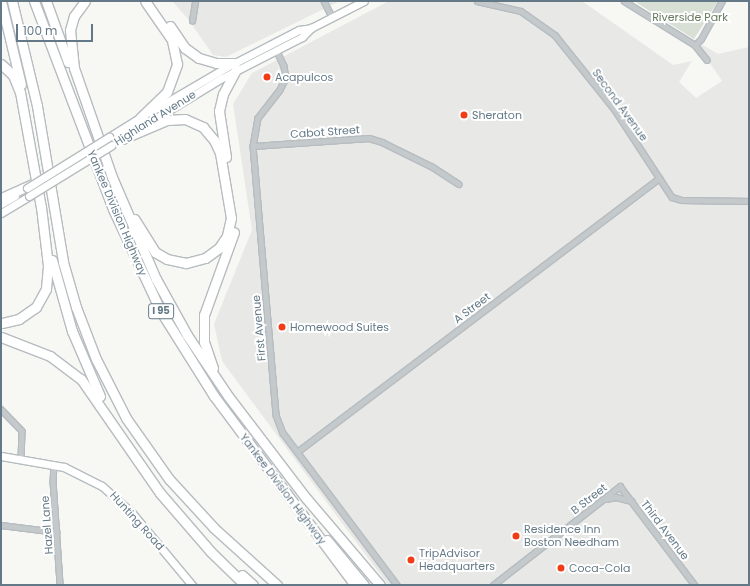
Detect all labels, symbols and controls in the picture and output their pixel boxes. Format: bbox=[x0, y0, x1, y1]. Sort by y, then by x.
park label: Riverside Park bbox=[652, 10, 728, 24]
scale bar bbox=[18, 16, 95, 42]
text: 100 m bbox=[23, 22, 57, 39]
street label: Second Avenue bbox=[589, 66, 651, 144]
place label: Acapulcos bbox=[275, 70, 333, 84]
marker: Acapulcos bbox=[262, 72, 272, 82]
street label: Highland Avenue bbox=[112, 88, 198, 148]
place label: Sheraton bbox=[472, 108, 522, 122]
marker: Sheraton bbox=[459, 110, 469, 120]
street label: Cabot Street bbox=[290, 123, 360, 141]
street label: Yankee Division Highway bbox=[84, 148, 150, 278]
street label: A Street bbox=[451, 290, 493, 326]
street label: First Avenue bbox=[250, 294, 268, 362]
road number: I 95 bbox=[148, 303, 174, 319]
place label: Homewood Suites bbox=[290, 320, 389, 334]
marker: Homewood Suites bbox=[277, 322, 287, 332]
street label: Yankee Division Highway bbox=[237, 431, 329, 547]
street label: B Street bbox=[568, 481, 610, 517]
street label: Hunting Road bbox=[107, 489, 167, 553]
street label: Hazel Lane bbox=[38, 495, 56, 555]
street label: Third Avenue bbox=[638, 497, 692, 563]
place label: Residence Inn Boston Needham bbox=[524, 523, 619, 549]
marker: Residence Inn Boston Needham bbox=[511, 531, 521, 541]
place label: TripAdvisor Headquarters bbox=[419, 547, 495, 573]
marker: TripAdvisor Headquarters bbox=[406, 555, 416, 565]
place label: Coca-Cola bbox=[569, 561, 630, 575]
marker: Coca-Cola bbox=[556, 563, 566, 573]

